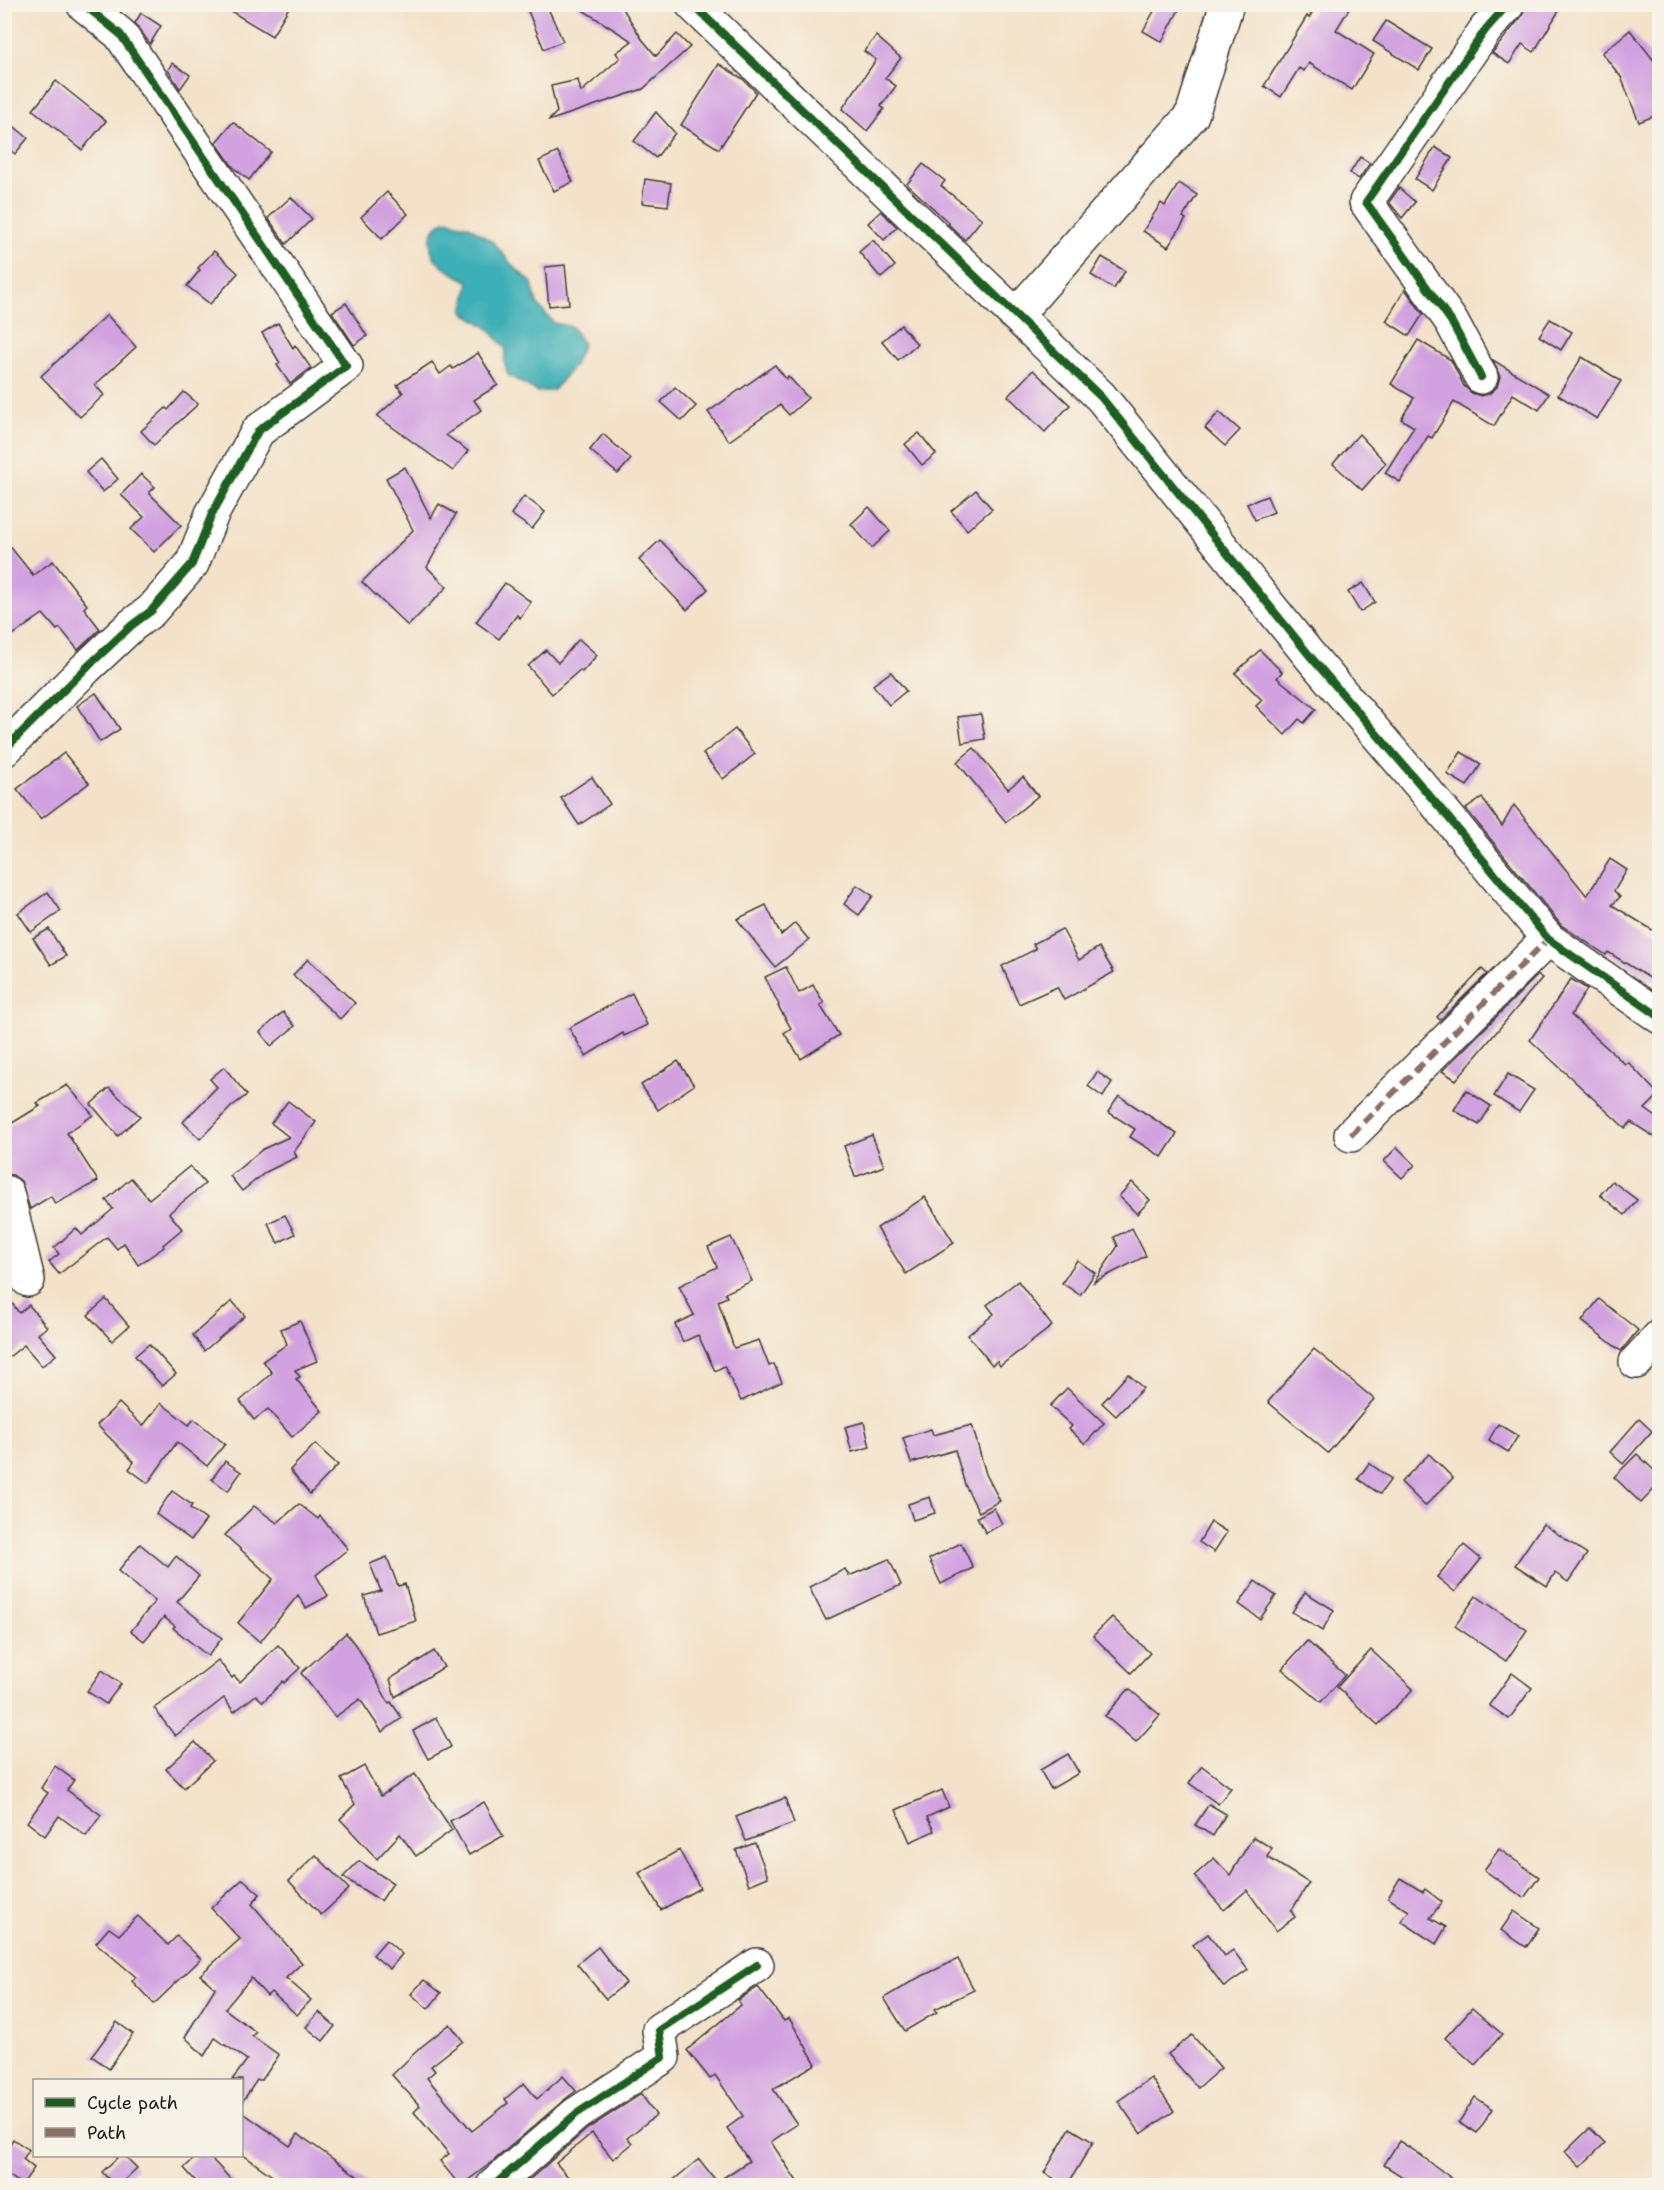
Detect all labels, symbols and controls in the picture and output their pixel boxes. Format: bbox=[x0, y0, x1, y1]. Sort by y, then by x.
legend bbox=[33, 2079, 243, 2157]
text: Cycle path bbox=[87, 2091, 178, 2115]
text: Path bbox=[87, 2121, 126, 2145]

